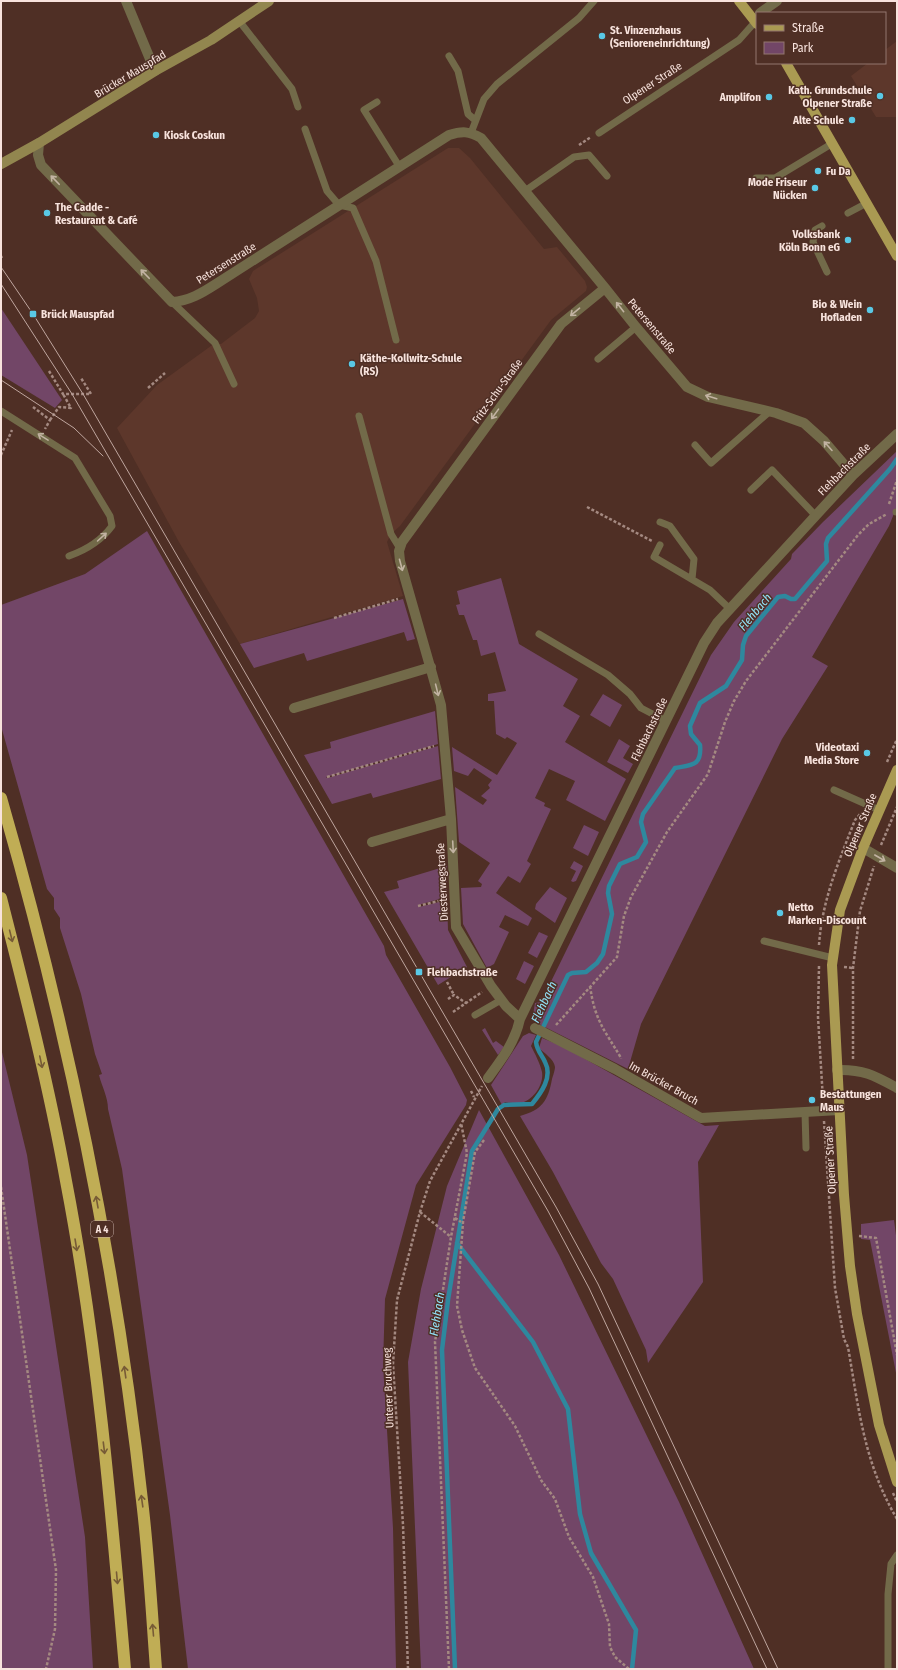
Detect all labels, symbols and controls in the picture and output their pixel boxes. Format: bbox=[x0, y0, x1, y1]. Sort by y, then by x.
legend bbox=[756, 12, 886, 64]
text: Straße bbox=[792, 21, 824, 35]
place label: St. Vinzenzhaus (Senioreneinrichtung) bbox=[610, 24, 711, 50]
marker: St. Vinzenzhaus (Senioreneinrichtung) bbox=[597, 31, 607, 41]
text: Park bbox=[792, 41, 814, 55]
street label: Brücker Mauspfad bbox=[92, 48, 168, 101]
street label: Olpener Straße bbox=[620, 59, 684, 107]
place label: Kath. Grundschule Olpener Straße bbox=[788, 84, 872, 110]
place label: Amplifon bbox=[719, 91, 761, 104]
marker: Kath. Grundschule Olpener Straße bbox=[875, 91, 885, 101]
marker: Amplifon bbox=[764, 92, 774, 102]
place label: Alte Schule bbox=[792, 114, 844, 127]
marker: Alte Schule bbox=[847, 115, 857, 125]
place label: Kiosk Coskun bbox=[164, 129, 225, 142]
marker: Kiosk Coskun bbox=[151, 130, 161, 140]
place label: Fu Da bbox=[826, 165, 851, 178]
marker: Fu Da bbox=[813, 166, 823, 176]
one-way arrow bbox=[51, 175, 60, 185]
place label: Mode Friseur Nücken bbox=[748, 176, 808, 202]
marker: Mode Friseur Nücken bbox=[810, 183, 820, 193]
place label: The Cadde - Restaurant & Café bbox=[55, 201, 138, 227]
marker: The Cadde - Restaurant & Café bbox=[42, 208, 52, 218]
place label: Volksbank Köln Bonn eG bbox=[779, 228, 841, 254]
marker: Volksbank Köln Bonn eG bbox=[843, 235, 853, 245]
street label: Petersenstraße bbox=[194, 240, 258, 287]
one-way arrow bbox=[140, 269, 150, 279]
street label: Petersenstraße bbox=[625, 296, 678, 356]
place label: Bio & Wein Hofladen bbox=[812, 298, 862, 324]
one-way arrow bbox=[616, 301, 624, 312]
marker: Bio & Wein Hofladen bbox=[865, 305, 875, 315]
place label: Brück Mauspfad bbox=[41, 308, 114, 321]
one-way arrow bbox=[570, 308, 581, 317]
marker: Brück Mauspfad bbox=[28, 309, 38, 319]
place label: Käthe-Kollwitz-Schule (RS) bbox=[360, 352, 462, 378]
street label: Fritz-Schu-Straße bbox=[470, 356, 525, 426]
marker: Käthe-Kollwitz-Schule (RS) bbox=[347, 359, 357, 369]
one-way arrow bbox=[704, 393, 717, 400]
one-way arrow bbox=[491, 409, 499, 420]
one-way arrow bbox=[38, 433, 49, 442]
street label: Flehbachstraße bbox=[815, 440, 873, 498]
one-way arrow bbox=[823, 441, 832, 451]
one-way arrow bbox=[97, 532, 108, 541]
one-way arrow bbox=[398, 558, 405, 571]
water label: Flehbach bbox=[735, 591, 775, 633]
one-way arrow bbox=[434, 683, 442, 696]
street label: Flehbachstraße bbox=[628, 695, 670, 763]
place label: Videotaxi Media Store bbox=[804, 741, 859, 767]
marker: Videotaxi Media Store bbox=[862, 748, 872, 758]
street label: Olpener Straße bbox=[841, 791, 880, 859]
one-way arrow bbox=[449, 840, 456, 853]
street label: Diesterwegstraße bbox=[434, 843, 451, 921]
one-way arrow bbox=[874, 854, 886, 862]
place label: Netto Marken-Discount bbox=[788, 901, 866, 927]
marker: Netto Marken-Discount bbox=[775, 908, 785, 918]
one-way arrow bbox=[7, 929, 15, 942]
place label: Flehbachstraße bbox=[427, 966, 498, 979]
marker: Flehbachstraße bbox=[414, 967, 424, 977]
water label: Flehbach bbox=[528, 979, 560, 1025]
one-way arrow bbox=[37, 1055, 45, 1068]
street label: Im Brücker Bruch bbox=[627, 1059, 701, 1108]
place label: Bestattungen Maus bbox=[820, 1088, 882, 1114]
marker: Bestattungen Maus bbox=[807, 1095, 817, 1105]
street label: Olpener Straße bbox=[822, 1126, 839, 1194]
one-way arrow bbox=[93, 1196, 101, 1209]
road number: A 4 bbox=[91, 1221, 113, 1237]
one-way arrow bbox=[72, 1238, 80, 1251]
water label: Flehbach bbox=[427, 1291, 447, 1337]
street label: Unterer Bruchweg bbox=[381, 1347, 396, 1428]
one-way arrow bbox=[121, 1366, 129, 1379]
one-way arrow bbox=[100, 1441, 108, 1454]
one-way arrow bbox=[138, 1495, 146, 1508]
one-way arrow bbox=[114, 1571, 121, 1584]
one-way arrow bbox=[150, 1624, 157, 1637]

